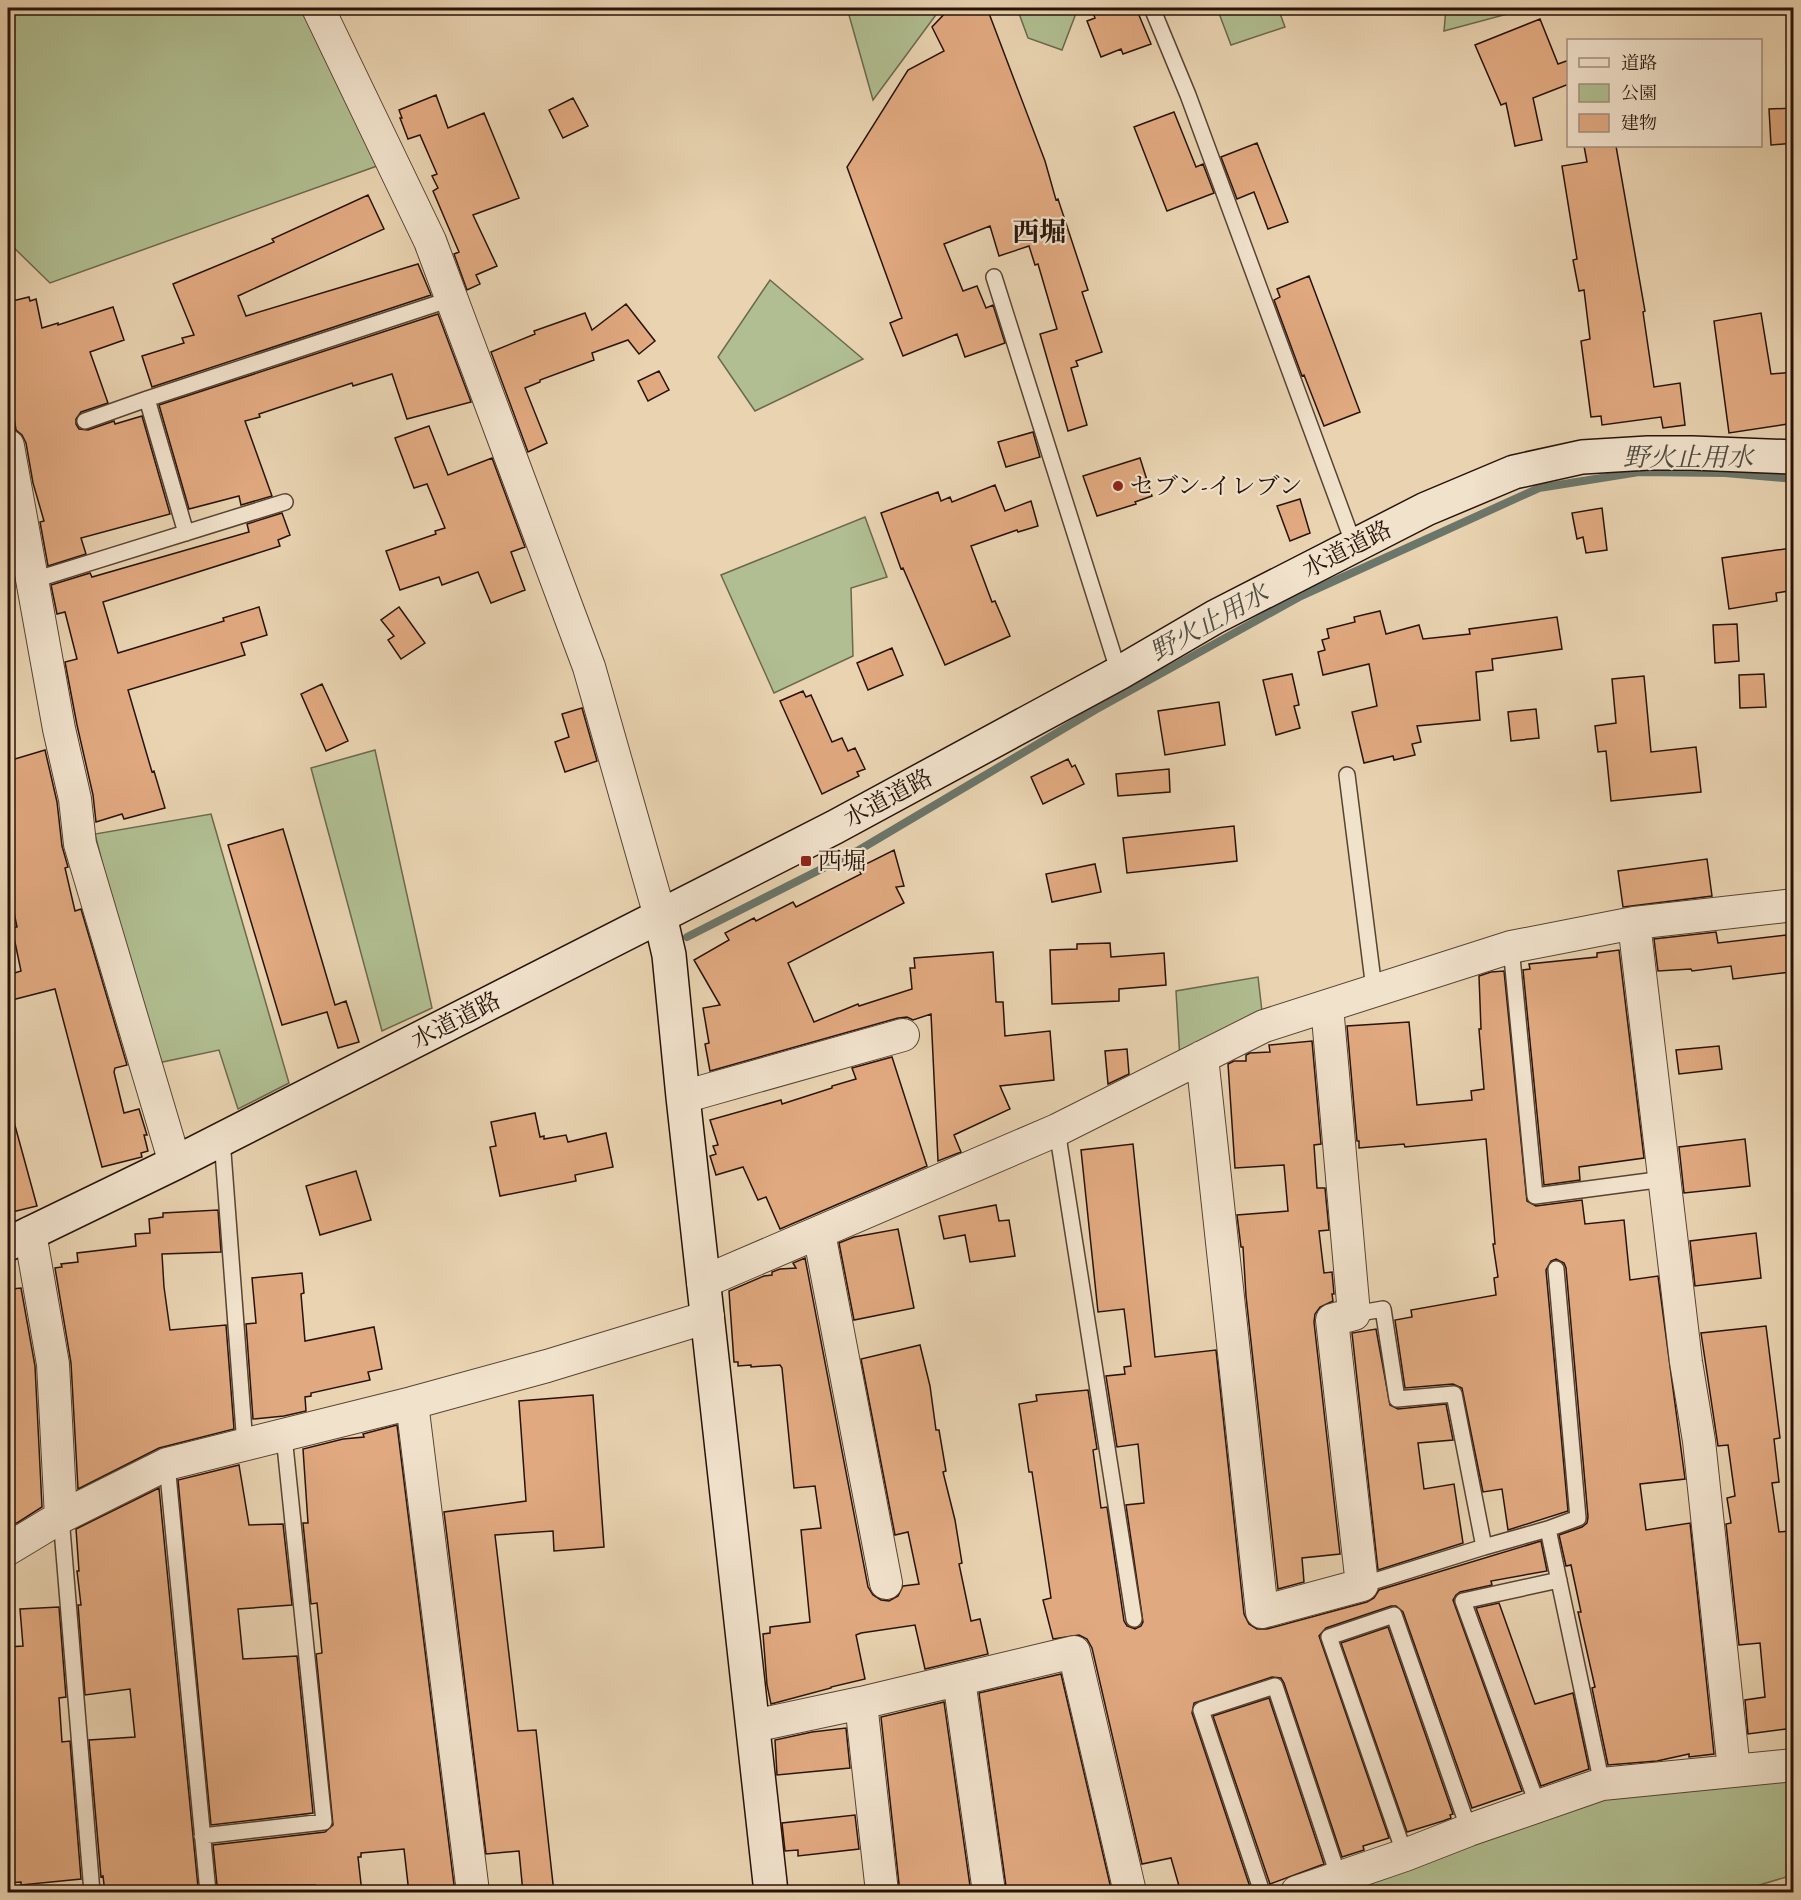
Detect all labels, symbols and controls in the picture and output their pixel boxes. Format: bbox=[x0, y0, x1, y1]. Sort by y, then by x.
legend bbox=[1567, 39, 1762, 147]
text: 道路 bbox=[1621, 51, 1657, 74]
text: 公園 bbox=[1621, 81, 1657, 104]
text: 建物 bbox=[1621, 111, 1657, 134]
district label: 西堀 bbox=[1012, 214, 1066, 249]
water label: 野火止用水 bbox=[1623, 440, 1756, 474]
place label: セブン-イレブン bbox=[1130, 470, 1303, 501]
marker: セブン-イレブン bbox=[1111, 479, 1125, 493]
street label: 水道道路 bbox=[1297, 513, 1397, 584]
water label: 野火止用水 bbox=[1144, 574, 1277, 668]
street label: 水道道路 bbox=[838, 761, 937, 834]
place label: 西堀 bbox=[818, 845, 866, 876]
marker: 西堀 bbox=[799, 854, 813, 868]
street label: 水道道路 bbox=[406, 984, 506, 1055]

